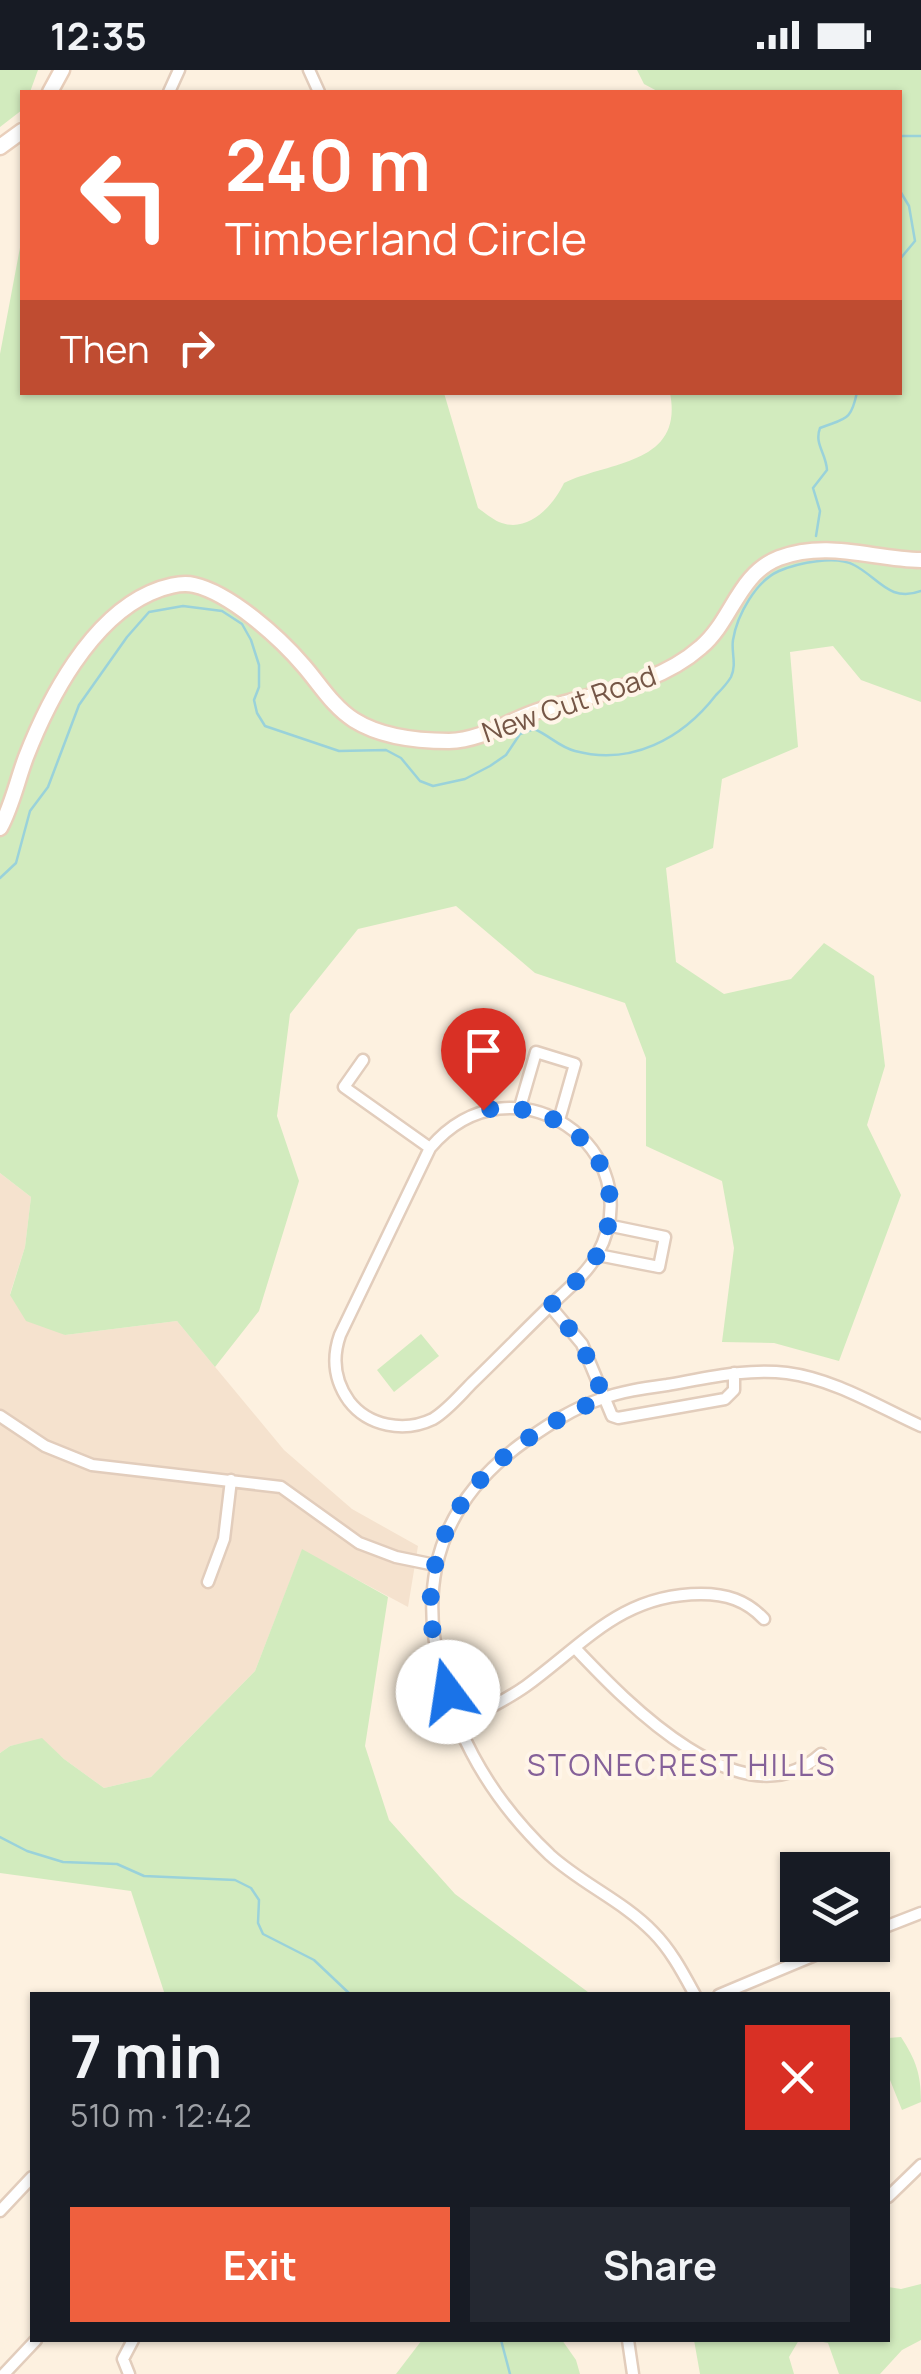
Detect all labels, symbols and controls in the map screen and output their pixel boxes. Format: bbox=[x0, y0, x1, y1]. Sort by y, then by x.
text: 12:35 bbox=[50, 9, 147, 61]
text: 240 m bbox=[225, 116, 431, 212]
icon: left bbox=[60, 130, 190, 260]
text: Timberland Circle bbox=[225, 207, 587, 269]
icon: right bbox=[169, 320, 224, 375]
text: Then bbox=[60, 322, 149, 374]
street label: New Cut Road bbox=[476, 655, 661, 751]
pin bbox=[441, 1008, 526, 1111]
icon: arrive bbox=[456, 1023, 511, 1078]
position arrow bbox=[396, 1640, 500, 1744]
district label: STONECREST HILLS bbox=[527, 1744, 837, 1785]
map controls bbox=[780, 1852, 890, 1962]
button: layers bbox=[780, 1852, 890, 1962]
text: 7 min bbox=[70, 2014, 222, 2096]
button: close bbox=[745, 2025, 850, 2130]
text: 510 m · 12:42 bbox=[70, 2093, 251, 2137]
button: Exit bbox=[70, 2207, 450, 2322]
button: Share bbox=[470, 2207, 850, 2322]

